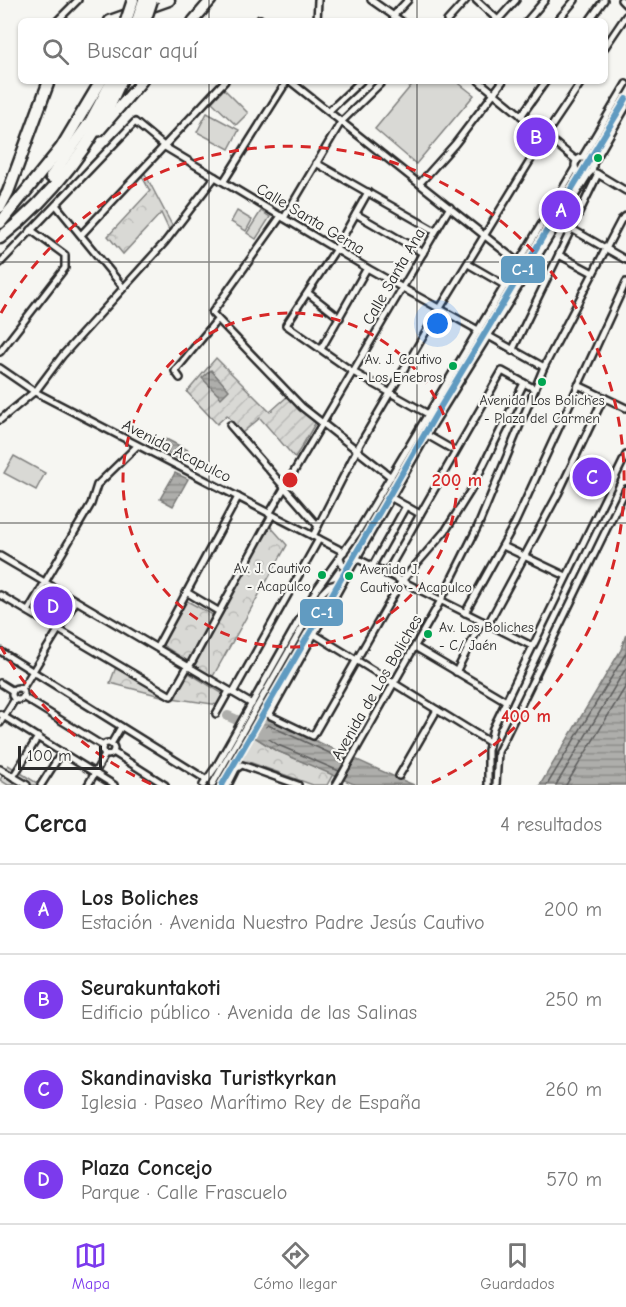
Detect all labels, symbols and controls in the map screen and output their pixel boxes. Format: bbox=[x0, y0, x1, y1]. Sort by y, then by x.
search box bbox=[18, 18, 608, 84]
icon: search bbox=[39, 35, 72, 68]
text: Buscar aquí bbox=[87, 38, 198, 64]
pin: B bbox=[516, 114, 556, 160]
unlabelled marker bbox=[592, 152, 604, 164]
street label: Calle Santa Gema bbox=[253, 179, 368, 258]
pin: A bbox=[542, 188, 580, 232]
street label: Calle Santa Ana bbox=[359, 225, 429, 328]
line badge: C-1 bbox=[500, 255, 546, 284]
text: C-1 bbox=[512, 261, 534, 279]
your location bbox=[423, 309, 452, 338]
place label: Av. J. Cautivo - Los Enebros bbox=[358, 351, 442, 386]
marker: Av. J. Cautivo - Los Enebros bbox=[447, 360, 459, 372]
marker: Avenida Los Boliches - Plaza del Carmen bbox=[536, 376, 548, 388]
place label: Avenida Los Boliches - Plaza del Carmen bbox=[480, 392, 605, 427]
street label: Avenida Acapulco bbox=[119, 416, 234, 486]
pin: C bbox=[572, 454, 612, 500]
centre of rings bbox=[280, 470, 300, 490]
text: 200 m bbox=[432, 470, 482, 491]
place label: Av. J. Cautivo - Acapulco bbox=[234, 560, 311, 595]
place label: Avenida J. Cautivo - Acapulco bbox=[360, 561, 472, 596]
marker: Av. J. Cautivo - Acapulco bbox=[316, 569, 328, 581]
marker: Avenida J. Cautivo - Acapulco bbox=[343, 570, 355, 582]
pin: D bbox=[34, 584, 72, 628]
line badge: C-1 bbox=[299, 598, 344, 627]
text: C-1 bbox=[311, 604, 333, 622]
street label: Avenida de Los Boliches bbox=[328, 611, 426, 763]
place label: Av. Los Boliches - C/ Jaén bbox=[439, 619, 534, 654]
marker: Av. Los Boliches - C/ Jaén bbox=[422, 628, 434, 640]
text: 400 m bbox=[501, 706, 551, 727]
scale bar bbox=[18, 743, 102, 770]
text: 100 m bbox=[27, 747, 71, 765]
text: Cerca bbox=[24, 809, 88, 839]
text: 4 resultados bbox=[500, 813, 602, 836]
text: Los Boliches bbox=[81, 885, 198, 911]
text: A bbox=[38, 898, 49, 921]
text: 200 m bbox=[544, 898, 602, 921]
text: Estación · Avenida Nuestro Padre Jesús Cautivo bbox=[81, 911, 485, 934]
text: Seurakuntakoti bbox=[81, 975, 221, 1001]
text: B bbox=[37, 988, 50, 1011]
text: 250 m bbox=[545, 988, 602, 1011]
text: Edificio público · Avenida de las Salinas bbox=[81, 1001, 417, 1024]
text: Skandinaviska Turistkyrkan bbox=[81, 1065, 337, 1091]
text: C bbox=[37, 1078, 50, 1101]
text: 260 m bbox=[545, 1078, 602, 1101]
text: Iglesia · Paseo Marítimo Rey de España bbox=[81, 1091, 421, 1114]
text: Plaza Concejo bbox=[81, 1155, 212, 1181]
text: D bbox=[37, 1168, 50, 1191]
text: 570 m bbox=[546, 1168, 602, 1191]
text: Parque · Calle Frascuelo bbox=[81, 1181, 287, 1204]
tab: Mapa bbox=[72, 1239, 110, 1293]
tab: Cómo llegar bbox=[253, 1239, 337, 1293]
tab: Guardados bbox=[480, 1239, 554, 1293]

